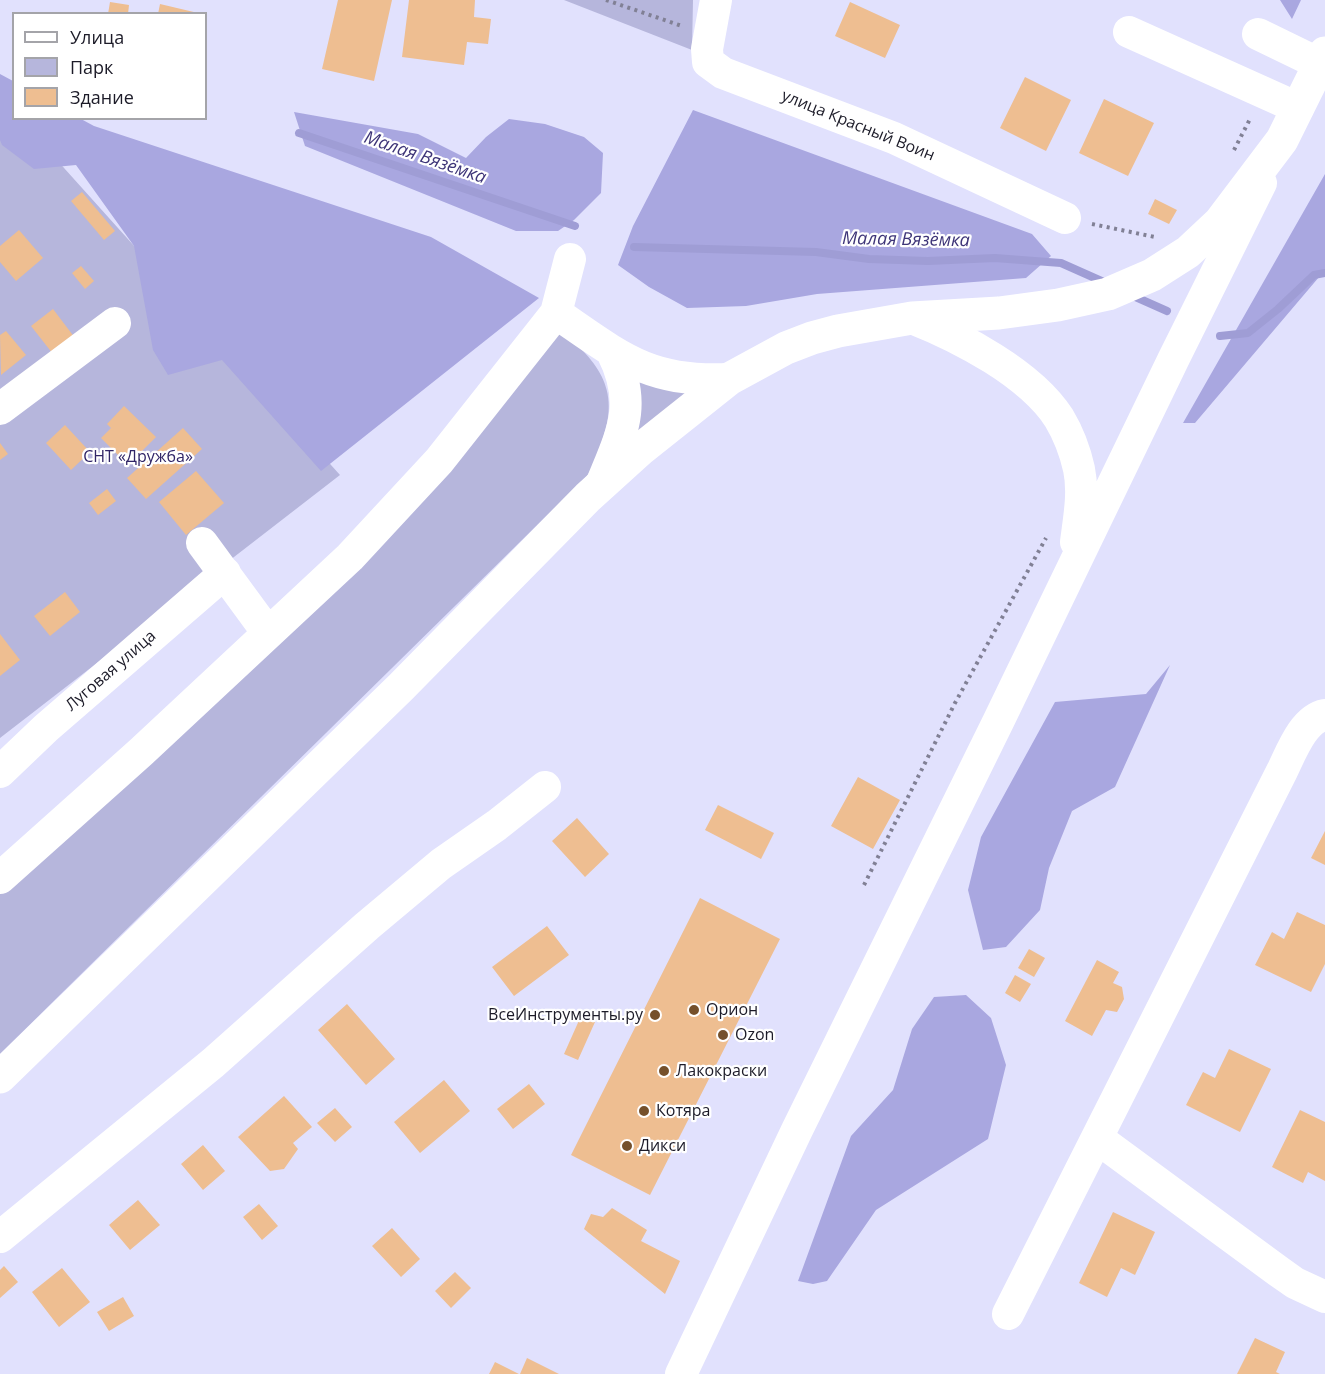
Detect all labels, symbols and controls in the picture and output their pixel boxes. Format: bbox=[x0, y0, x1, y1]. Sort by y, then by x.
legend bbox=[12, 12, 207, 120]
text: Улица bbox=[70, 25, 124, 49]
text: Парк bbox=[70, 55, 113, 79]
text: Здание bbox=[70, 85, 134, 109]
street label: улица Красный Воин bbox=[779, 86, 937, 166]
water label: Малая Вязёмка bbox=[361, 127, 489, 189]
water label: Малая Вязёмка bbox=[842, 228, 970, 252]
park label: СНТ «Дружба» bbox=[83, 447, 193, 467]
street label: Луговая улица bbox=[62, 627, 160, 715]
place label: Орион bbox=[706, 1000, 758, 1020]
marker: Орион bbox=[687, 1003, 701, 1017]
place label: ВсеИнструменты.ру bbox=[488, 1005, 643, 1025]
marker: ВсеИнструменты.ру bbox=[648, 1008, 662, 1022]
place label: Ozon bbox=[735, 1025, 774, 1045]
marker: Ozon bbox=[716, 1028, 730, 1042]
place label: Лакокраски bbox=[676, 1061, 767, 1081]
marker: Лакокраски bbox=[657, 1064, 671, 1078]
place label: Котяра bbox=[656, 1101, 710, 1121]
marker: Котяра bbox=[637, 1104, 651, 1118]
place label: Дикси bbox=[639, 1136, 686, 1156]
marker: Дикси bbox=[620, 1139, 634, 1153]

